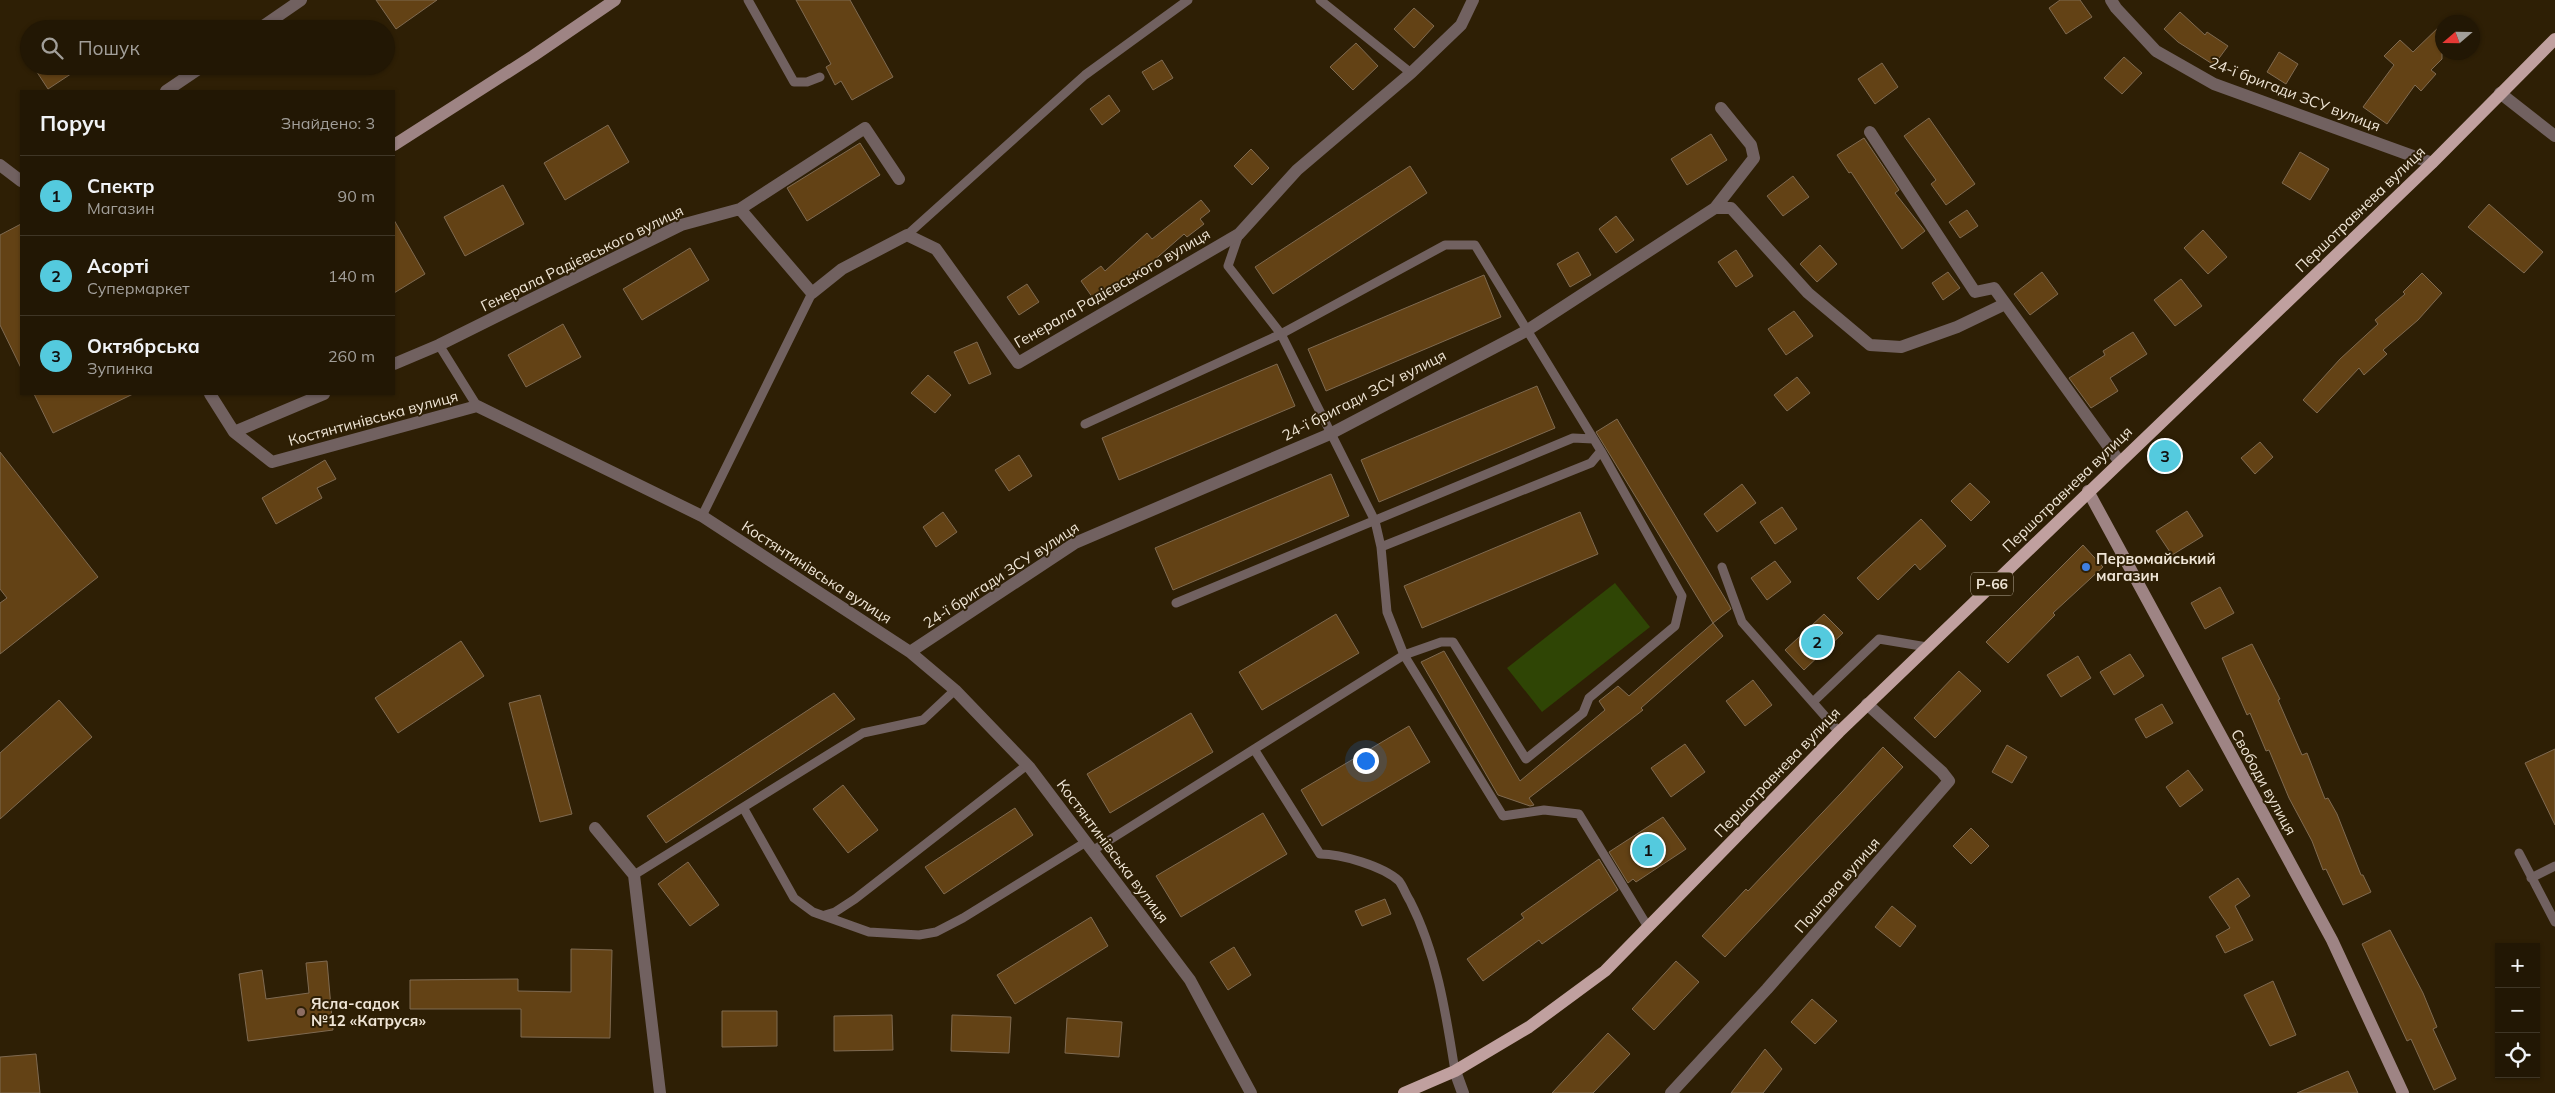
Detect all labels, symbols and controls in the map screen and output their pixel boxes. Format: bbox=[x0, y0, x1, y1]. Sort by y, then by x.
north arrow bbox=[2435, 15, 2480, 60]
search box bbox=[20, 20, 395, 75]
icon: search bbox=[38, 34, 66, 62]
text: Пошук bbox=[78, 36, 140, 60]
street label: 24-ї бригади ЗСУ вулиця bbox=[2207, 53, 2383, 135]
text: Поруч bbox=[40, 110, 106, 136]
text: Знайдено: 3 bbox=[281, 113, 375, 133]
street label: Першотравнева вулиця bbox=[2291, 142, 2429, 276]
text: Спектр bbox=[87, 174, 154, 198]
text: 1 bbox=[51, 186, 61, 206]
text: 90 m bbox=[338, 186, 375, 206]
text: Магазин bbox=[87, 198, 155, 218]
street label: Генерала Радієвського вулиця bbox=[478, 201, 686, 315]
street label: Генерала Радієвського вулиця bbox=[1011, 224, 1213, 352]
text: Асорті bbox=[87, 254, 149, 278]
text: 2 bbox=[51, 266, 61, 286]
text: 140 m bbox=[328, 266, 375, 286]
text: Супермаркет bbox=[87, 278, 190, 298]
text: Октябрська bbox=[87, 334, 200, 358]
street label: 24-ї бригади ЗСУ вулиця bbox=[1279, 345, 1449, 445]
text: 3 bbox=[51, 346, 61, 366]
text: 260 m bbox=[328, 346, 375, 366]
text: Зупинка bbox=[87, 358, 153, 378]
street label: Костянтинівська вулиця bbox=[286, 386, 460, 450]
street label: Першотравнева вулиця bbox=[1998, 422, 2136, 556]
pin: 3 bbox=[2149, 437, 2181, 475]
street label: Костянтинівська вулиця bbox=[738, 516, 896, 628]
street label: 24-ї бригади ЗСУ вулиця bbox=[920, 518, 1082, 632]
place label: Первомайський магазин bbox=[2096, 549, 2216, 585]
marker: Первомайський магазин bbox=[2080, 561, 2092, 573]
road number: Р-66 bbox=[1971, 572, 2013, 596]
pin: 2 bbox=[1801, 623, 1833, 661]
street label: Першотравнева вулиця bbox=[1710, 703, 1844, 841]
street label: Свободи вулиця bbox=[2227, 726, 2301, 838]
your location bbox=[1353, 748, 1379, 774]
street label: Костянтинівська вулиця bbox=[1053, 775, 1173, 927]
pin: 1 bbox=[1632, 831, 1664, 869]
street label: Поштова вулиця bbox=[1790, 833, 1884, 937]
map controls bbox=[2495, 943, 2540, 1078]
button: + bbox=[2495, 943, 2540, 988]
button: − bbox=[2495, 988, 2540, 1033]
place label: Ясла-садок №12 «Катруся» bbox=[311, 994, 426, 1030]
marker: Ясла-садок №12 «Катруся» bbox=[295, 1006, 307, 1018]
button: locate bbox=[2495, 1033, 2540, 1078]

